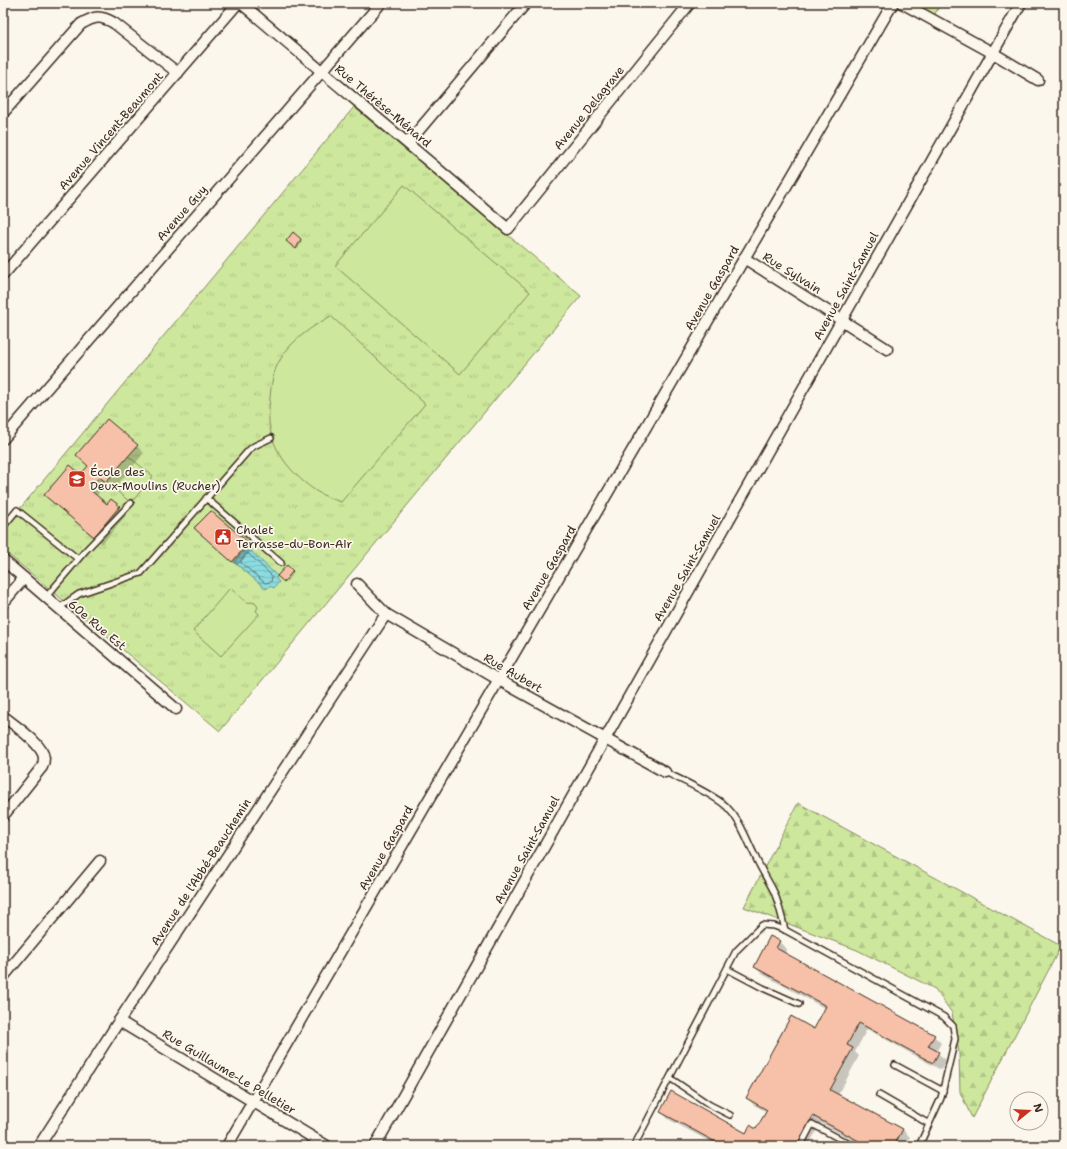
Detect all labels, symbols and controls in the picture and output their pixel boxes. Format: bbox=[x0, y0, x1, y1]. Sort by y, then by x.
street label: Rue Thérèse-Ménard bbox=[332, 61, 435, 151]
street label: Avenue Delagrave bbox=[550, 62, 628, 153]
street label: Avenue Vincent-Beaumont bbox=[55, 68, 167, 194]
street label: Avenue Guy bbox=[153, 182, 211, 244]
street label: Avenue Saint-Samuel bbox=[810, 229, 883, 343]
street label: Avenue Gaspard bbox=[681, 242, 743, 333]
street label: Rue Sylvain bbox=[760, 249, 824, 297]
place label: École des Deux-Moulins (Rucher) bbox=[90, 464, 221, 494]
school or university icon: École des Deux-Moulins (Rucher) bbox=[67, 469, 87, 489]
street label: Avenue Saint-Samuel bbox=[650, 511, 724, 624]
place label: Chalet Terrasse-du-Bon-Air bbox=[236, 522, 353, 552]
street label: Avenue Gaspard bbox=[518, 522, 580, 613]
public building icon: Chalet Terrasse-du-Bon-Air bbox=[213, 527, 233, 547]
street label: 60e Rue Est bbox=[65, 596, 129, 654]
street label: Rue Aubert bbox=[481, 650, 545, 696]
street label: Avenue Saint-Samuel bbox=[491, 793, 564, 907]
street label: Avenue de l'Abbé-Beauchemin bbox=[147, 795, 255, 949]
street label: Avenue Gaspard bbox=[355, 802, 417, 893]
street label: Rue Guillaume-Le Pelletier bbox=[159, 1026, 299, 1118]
north arrow bbox=[1009, 1091, 1049, 1131]
text: N bbox=[1030, 1102, 1047, 1115]

